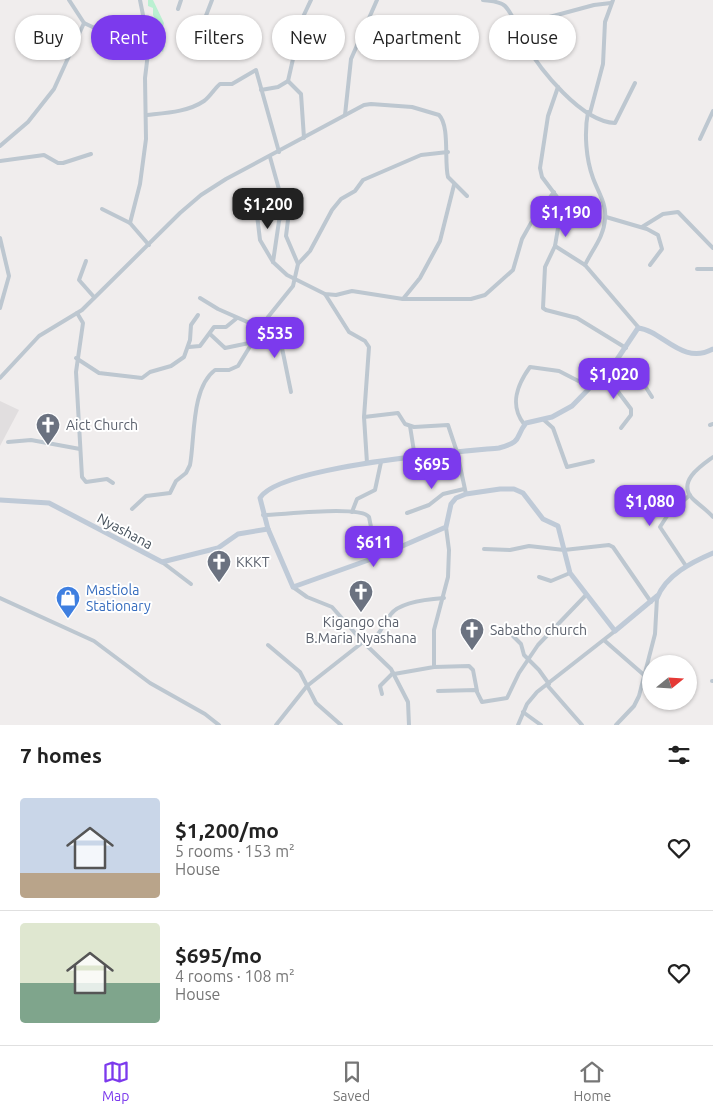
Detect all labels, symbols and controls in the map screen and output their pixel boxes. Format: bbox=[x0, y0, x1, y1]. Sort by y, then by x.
chip: Buy bbox=[15, 15, 81, 60]
chip: Rent bbox=[91, 15, 166, 60]
chip: Filters bbox=[176, 15, 262, 60]
chip: New bbox=[272, 15, 345, 60]
chip: Apartment bbox=[355, 15, 479, 60]
chip: House bbox=[489, 15, 576, 60]
pin: $1,200 bbox=[227, 188, 309, 230]
text: $1,200 bbox=[243, 195, 293, 213]
pin: $1,190 bbox=[525, 196, 607, 238]
text: $1,190 bbox=[541, 203, 591, 221]
pin: $535 bbox=[245, 316, 305, 359]
text: $535 bbox=[257, 324, 293, 342]
pin: $1,020 bbox=[573, 358, 655, 400]
text: $1,020 bbox=[589, 365, 639, 383]
church icon: Aict Church bbox=[35, 412, 61, 446]
place label: Aict Church bbox=[66, 417, 138, 433]
pin: $695 bbox=[402, 448, 462, 490]
text: $695 bbox=[414, 455, 450, 473]
pin: $1,080 bbox=[609, 484, 691, 527]
text: $1,080 bbox=[625, 492, 675, 510]
street label: Nyashana bbox=[95, 510, 155, 552]
pin: $611 bbox=[344, 526, 404, 568]
text: $611 bbox=[356, 533, 392, 551]
church icon: KKKT bbox=[206, 549, 232, 583]
place label: KKKT bbox=[236, 554, 270, 570]
church icon: Kigango cha B.Maria Nyashana bbox=[348, 579, 374, 613]
place label: Mastiola Stationary bbox=[86, 582, 151, 614]
shop icon: Mastiola Stationary bbox=[55, 585, 81, 619]
place label: Kigango cha B.Maria Nyashana bbox=[305, 614, 417, 646]
church icon: Sabatho church bbox=[459, 617, 485, 651]
place label: Sabatho church bbox=[490, 622, 587, 638]
north arrow bbox=[642, 655, 698, 710]
map controls bbox=[642, 655, 697, 710]
icon: filters bbox=[665, 741, 693, 769]
text: 7 homes bbox=[20, 743, 102, 767]
icon: home bbox=[60, 818, 120, 878]
text: $1,200/mo bbox=[175, 818, 279, 842]
icon: heart bbox=[665, 834, 693, 862]
text: 5 rooms · 153 m² bbox=[175, 842, 295, 860]
text: House bbox=[175, 860, 220, 878]
icon: home bbox=[60, 943, 120, 1003]
text: $695/mo bbox=[175, 943, 262, 967]
icon: heart bbox=[665, 959, 693, 987]
text: 4 rooms · 108 m² bbox=[175, 967, 295, 985]
text: House bbox=[175, 985, 220, 1003]
tab: Map bbox=[102, 1058, 130, 1104]
tab: Saved bbox=[333, 1058, 370, 1104]
tab: Home bbox=[574, 1058, 611, 1104]

